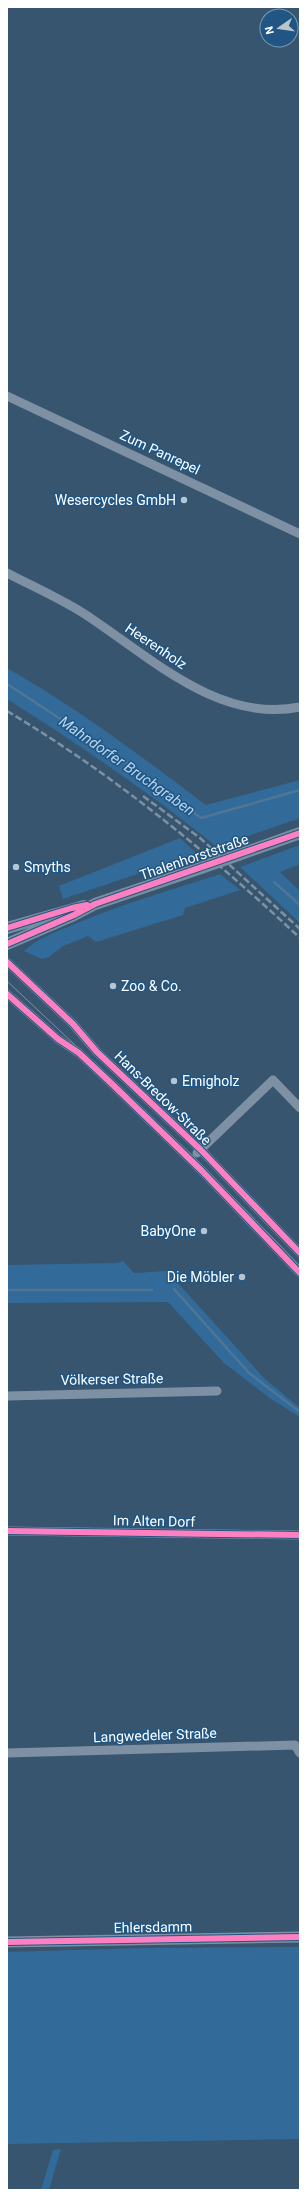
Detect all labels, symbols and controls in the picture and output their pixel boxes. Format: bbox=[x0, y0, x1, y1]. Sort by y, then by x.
north arrow bbox=[259, 8, 299, 48]
text: N bbox=[262, 25, 277, 35]
street label: Zum Panrepel bbox=[117, 426, 203, 478]
place label: Wesercycles GmbH bbox=[55, 492, 176, 508]
marker: Wesercycles GmbH bbox=[179, 495, 189, 505]
street label: Heerenholz bbox=[122, 620, 190, 672]
water label: Mahndorfer Bruchgraben bbox=[56, 712, 198, 820]
street label: Thalenhorststraße bbox=[137, 831, 251, 883]
place label: Smyths bbox=[24, 859, 71, 875]
marker: Smyths bbox=[11, 862, 21, 872]
place label: Zoo & Co. bbox=[121, 978, 182, 994]
marker: Zoo & Co. bbox=[108, 981, 118, 991]
street label: Hans-Bredow-Straße bbox=[111, 1048, 215, 1148]
place label: Emigholz bbox=[182, 1073, 240, 1089]
marker: Emigholz bbox=[169, 1076, 179, 1086]
place label: BabyOne bbox=[140, 1223, 196, 1239]
marker: BabyOne bbox=[199, 1226, 209, 1236]
place label: Die Möbler bbox=[167, 1269, 234, 1285]
marker: Die Möbler bbox=[237, 1272, 247, 1282]
street label: Völkerser Straße bbox=[61, 1370, 163, 1388]
street label: Im Alten Dorf bbox=[113, 1512, 195, 1530]
street label: Langwedeler Straße bbox=[93, 1725, 217, 1745]
street label: Ehlersdamm bbox=[114, 1918, 192, 1936]

